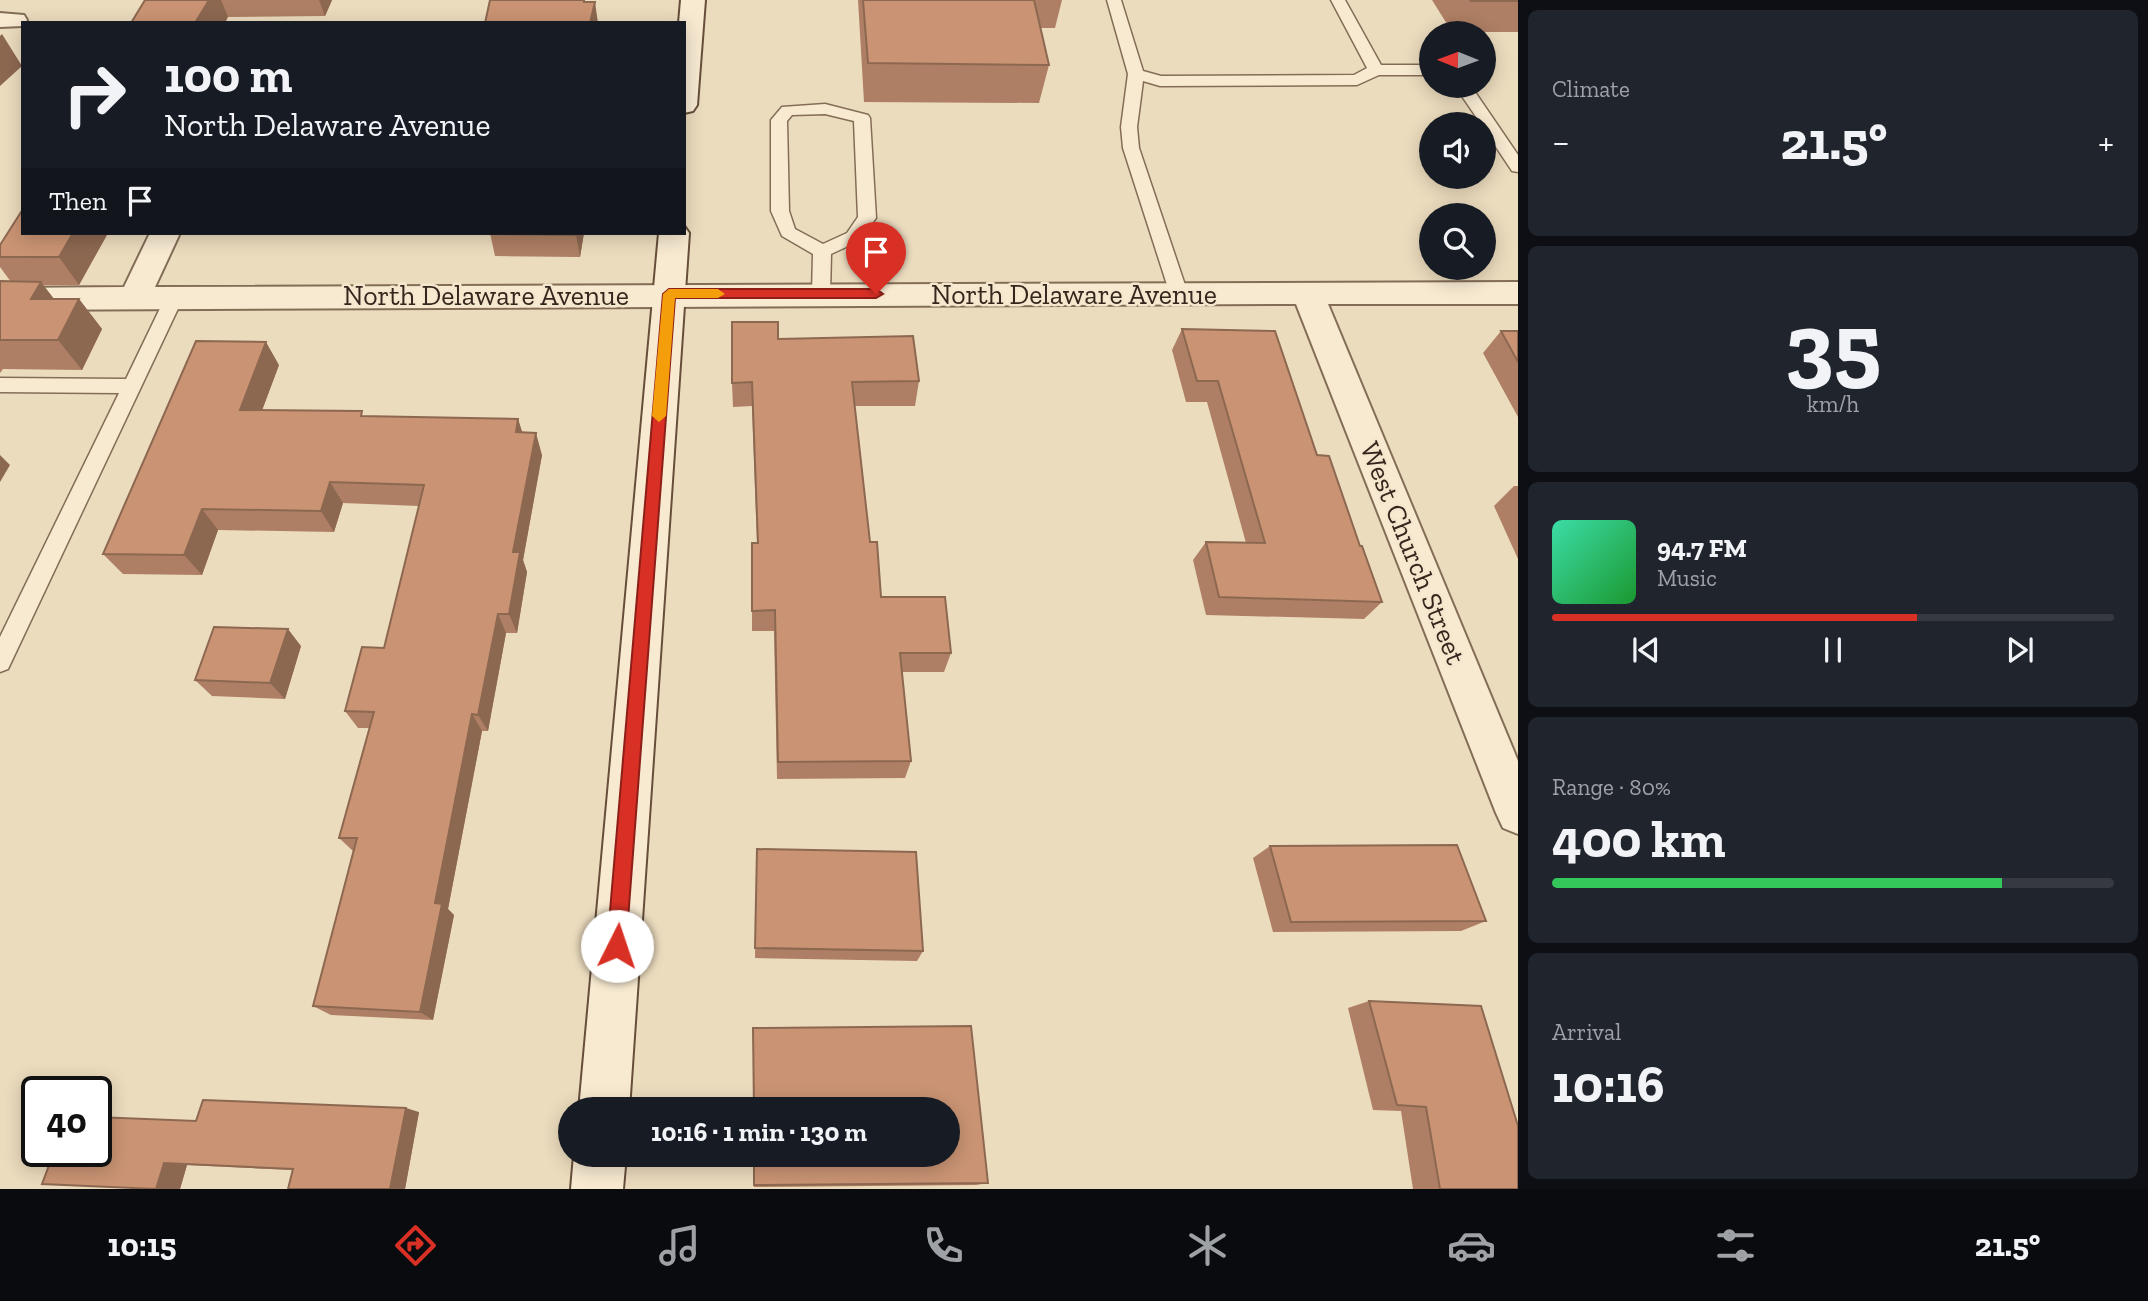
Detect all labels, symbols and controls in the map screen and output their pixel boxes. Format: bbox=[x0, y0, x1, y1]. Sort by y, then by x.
north arrow bbox=[1419, 21, 1496, 98]
map controls bbox=[1419, 21, 1496, 280]
text: 100 m bbox=[164, 46, 292, 105]
icon: right bbox=[49, 49, 140, 140]
text: Climate bbox=[1552, 75, 1630, 103]
text: North Delaware Avenue bbox=[164, 106, 491, 144]
text: 21.5° bbox=[1780, 110, 1887, 172]
button: sound bbox=[1419, 112, 1496, 189]
text: − bbox=[1552, 119, 1570, 165]
text: + bbox=[2098, 119, 2114, 165]
icon: arrive bbox=[121, 182, 159, 220]
text: Then bbox=[49, 185, 107, 217]
button: search bbox=[1419, 203, 1496, 280]
pin bbox=[846, 222, 906, 294]
icon: arrive bbox=[857, 233, 895, 271]
street label: North Delaware Avenue bbox=[931, 278, 1217, 311]
street label: North Delaware Avenue bbox=[343, 279, 629, 312]
text: 35 bbox=[1785, 290, 1881, 399]
text: km/h bbox=[1807, 390, 1859, 418]
street label: West Church Street bbox=[1353, 437, 1473, 669]
text: 94.7 FM bbox=[1657, 532, 1747, 564]
text: Music bbox=[1657, 564, 1717, 592]
icon: previous bbox=[1627, 631, 1665, 669]
icon: pause bbox=[1814, 631, 1852, 669]
icon: next bbox=[2001, 631, 2039, 669]
text: Range · 80% bbox=[1552, 773, 1671, 801]
text: 400 km bbox=[1552, 808, 1726, 870]
position arrow bbox=[580, 909, 654, 983]
text: Arrival bbox=[1552, 1018, 1621, 1046]
text: 10:16 bbox=[1552, 1053, 1665, 1115]
speed limit sign: 40 bbox=[21, 1076, 112, 1167]
text: 10:16 · 1 min · 130 m bbox=[651, 1116, 867, 1148]
icon: directions bbox=[391, 1221, 440, 1270]
icon: music bbox=[655, 1221, 704, 1270]
icon: phone bbox=[919, 1221, 968, 1270]
icon: climate bbox=[1183, 1221, 1232, 1270]
icon: car bbox=[1447, 1221, 1496, 1270]
icon: filters bbox=[1711, 1221, 1760, 1270]
text: 10:15 bbox=[107, 1226, 176, 1264]
text: 21.5° bbox=[1975, 1226, 2040, 1264]

